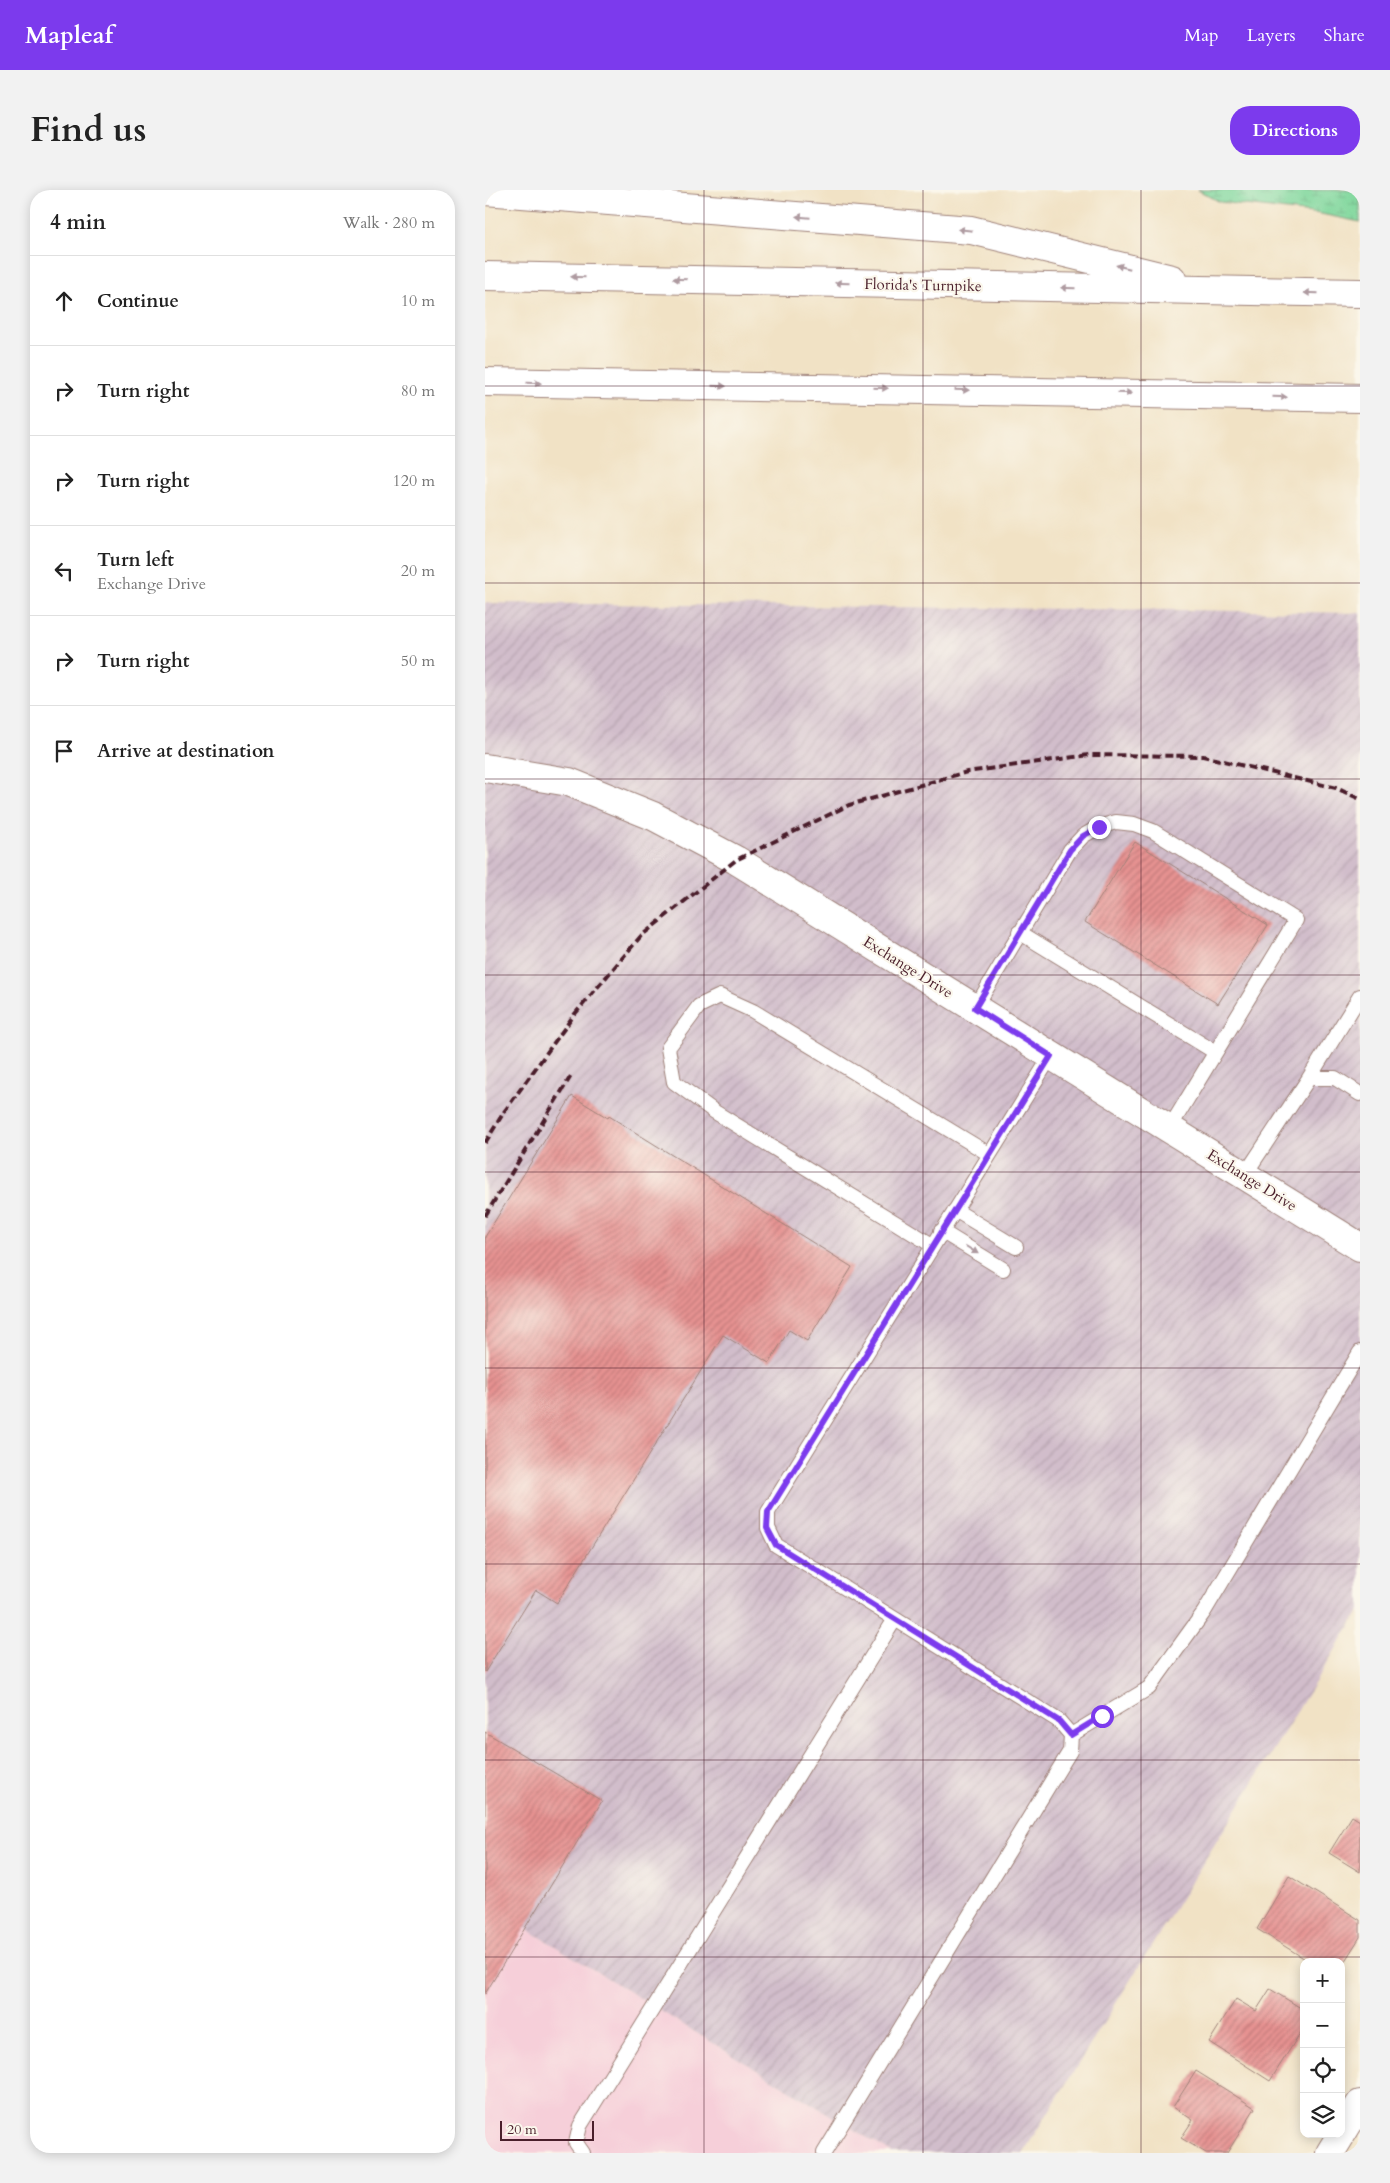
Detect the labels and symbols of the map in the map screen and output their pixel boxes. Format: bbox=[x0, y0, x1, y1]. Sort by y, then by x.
one-way arrow bbox=[795, 212, 811, 220]
one-way arrow bbox=[957, 226, 973, 234]
one-way arrow bbox=[1116, 263, 1131, 271]
one-way arrow bbox=[570, 273, 586, 281]
street label: Florida's Turnpike bbox=[864, 274, 982, 296]
one-way arrow bbox=[671, 275, 687, 283]
one-way arrow bbox=[834, 279, 850, 287]
one-way arrow bbox=[1060, 284, 1076, 292]
one-way arrow bbox=[1303, 288, 1319, 296]
one-way arrow bbox=[526, 379, 542, 387]
one-way arrow bbox=[711, 382, 727, 390]
one-way arrow bbox=[874, 385, 890, 393]
one-way arrow bbox=[955, 386, 971, 394]
one-way arrow bbox=[1117, 390, 1133, 398]
one-way arrow bbox=[1272, 393, 1288, 401]
route end bbox=[1088, 816, 1111, 839]
street label: Exchange Drive bbox=[859, 931, 957, 1003]
street label: Exchange Drive bbox=[1203, 1144, 1301, 1216]
one-way arrow bbox=[965, 1245, 979, 1254]
route start bbox=[1091, 1705, 1114, 1728]
scale bar bbox=[500, 2118, 594, 2141]

